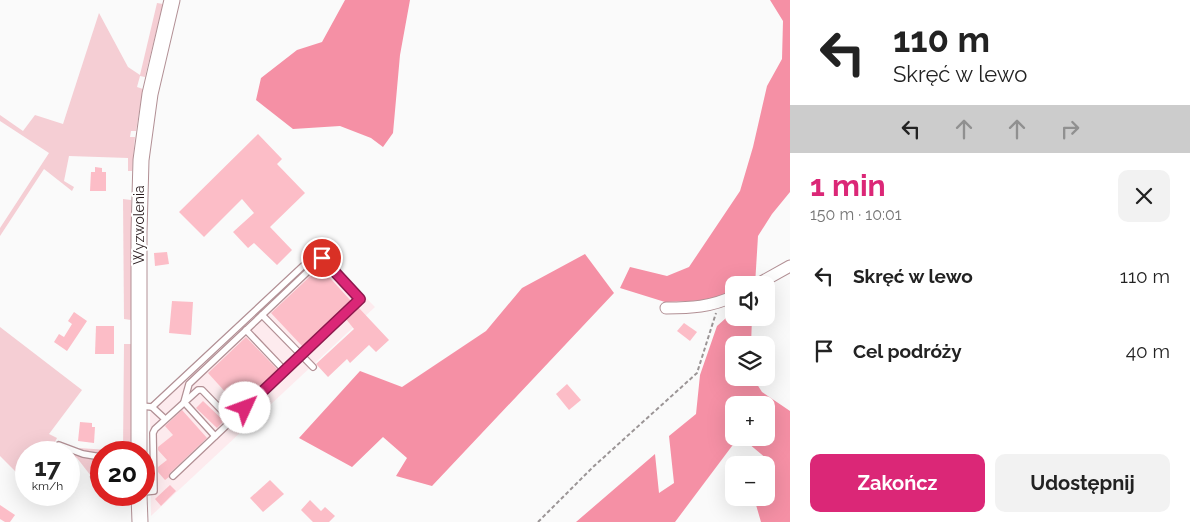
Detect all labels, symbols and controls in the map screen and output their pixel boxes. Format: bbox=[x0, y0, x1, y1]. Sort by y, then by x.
text: 110 m bbox=[893, 19, 990, 60]
icon: left bbox=[810, 20, 875, 85]
text: Skręć w lewo bbox=[893, 61, 1027, 87]
icon: left bbox=[897, 115, 925, 143]
icon: ahead bbox=[950, 115, 978, 143]
icon: ahead bbox=[1003, 115, 1031, 143]
icon: right bbox=[1056, 115, 1084, 143]
text: 1 min bbox=[810, 168, 886, 203]
button: close bbox=[1118, 170, 1170, 222]
street label: Wyzwolenia bbox=[131, 185, 147, 265]
text: 150 m · 10:01 bbox=[810, 205, 902, 224]
pin bbox=[301, 237, 343, 279]
icon: arrive bbox=[308, 244, 336, 272]
icon: left bbox=[810, 262, 838, 290]
text: Skręć w lewo bbox=[853, 265, 973, 287]
text: 110 m bbox=[1120, 265, 1170, 287]
map controls bbox=[725, 276, 775, 506]
button: sound bbox=[725, 276, 775, 326]
button: layers bbox=[725, 336, 775, 386]
icon: arrive bbox=[810, 337, 838, 365]
text: Cel podróży bbox=[853, 340, 962, 362]
text: 40 m bbox=[1126, 340, 1170, 362]
position arrow bbox=[218, 381, 270, 433]
button: + bbox=[725, 396, 775, 446]
speed limit sign: 20 bbox=[90, 441, 155, 506]
text: 17 bbox=[34, 452, 61, 482]
button: Zakończ bbox=[810, 454, 985, 512]
button: Udostępnij bbox=[995, 454, 1170, 512]
button: − bbox=[725, 456, 775, 506]
text: km/h bbox=[32, 479, 63, 493]

